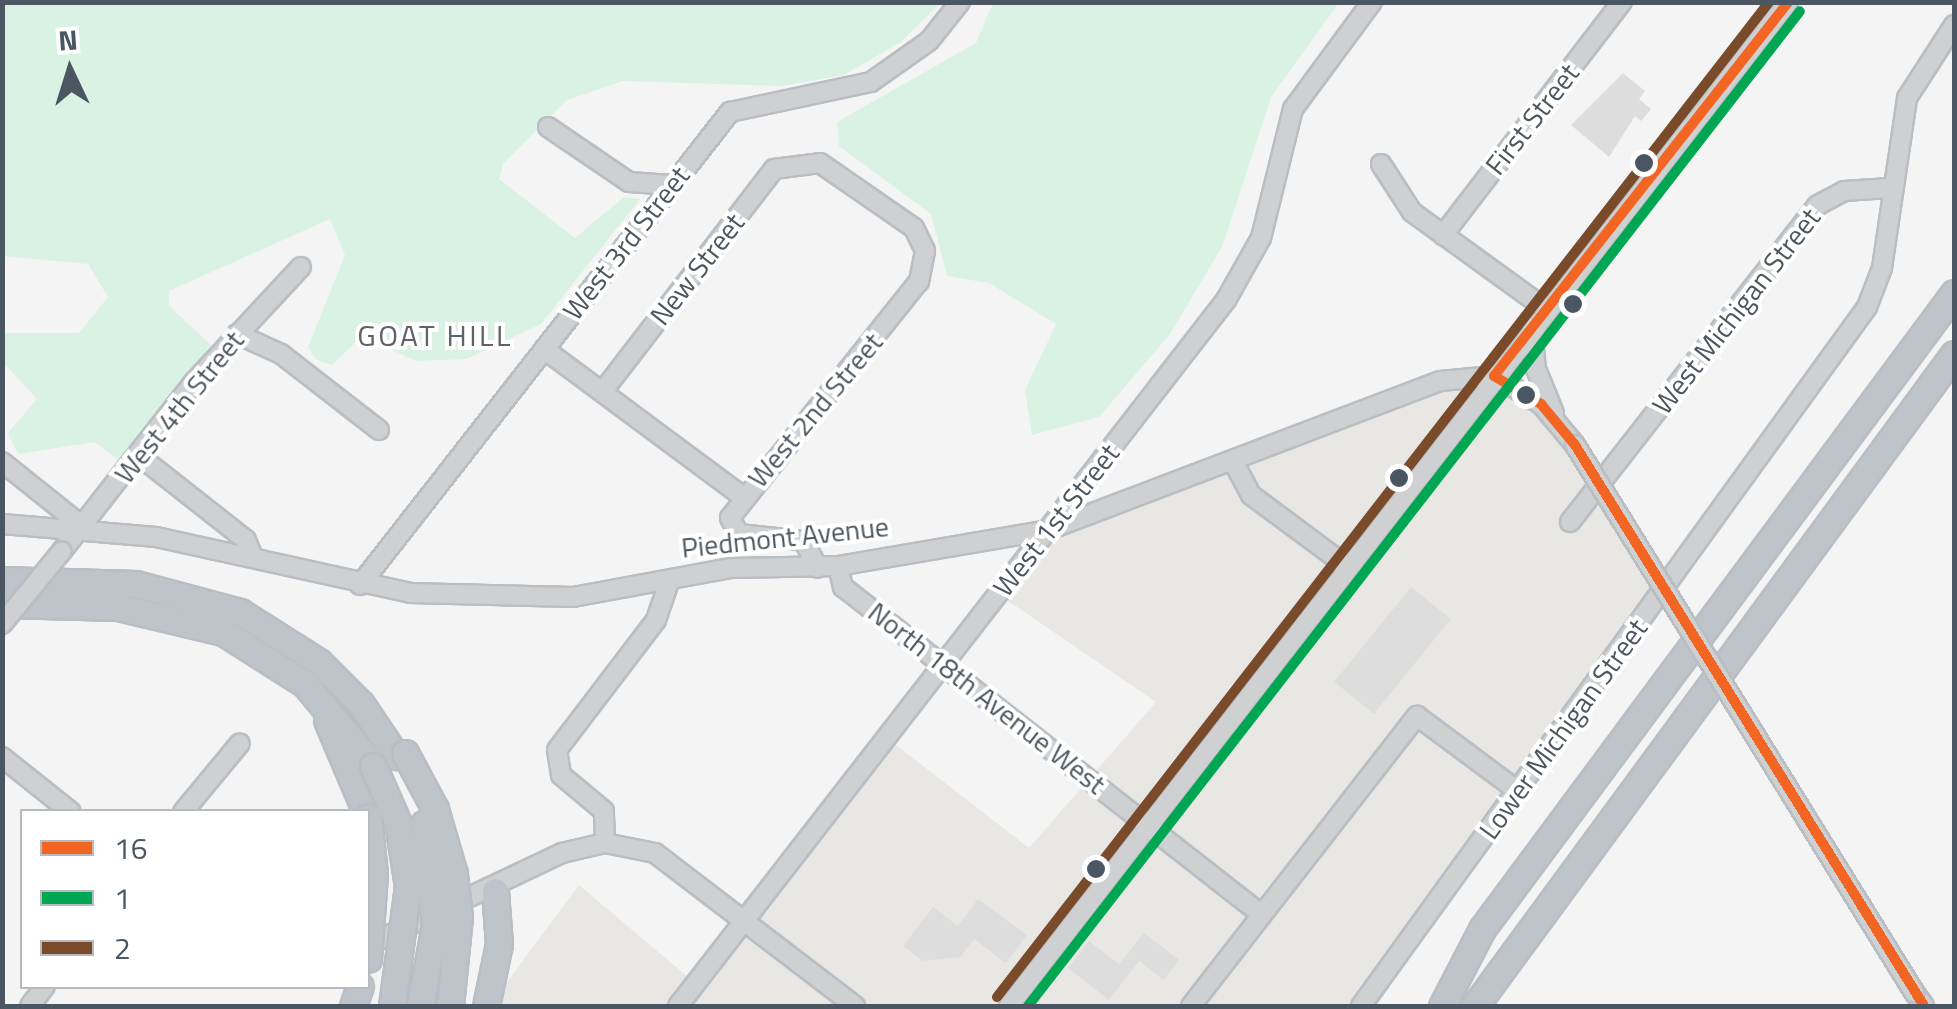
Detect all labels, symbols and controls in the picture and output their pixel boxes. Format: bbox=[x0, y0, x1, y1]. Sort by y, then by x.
text: N bbox=[57, 17, 79, 62]
north arrow bbox=[20, 20, 120, 120]
street label: First Street bbox=[1478, 57, 1586, 181]
unlabelled marker bbox=[1634, 153, 1654, 173]
street label: West 3rd Street bbox=[556, 160, 696, 326]
street label: West Michigan Street bbox=[1645, 201, 1827, 421]
street label: New Street bbox=[643, 206, 751, 332]
unlabelled marker bbox=[1563, 294, 1583, 314]
district label: GOAT HILL bbox=[357, 317, 513, 353]
street label: West 4th Street bbox=[107, 324, 251, 490]
street label: West 2nd Street bbox=[741, 326, 889, 494]
unlabelled marker bbox=[1516, 385, 1536, 405]
street label: West 1st Street bbox=[986, 437, 1126, 603]
unlabelled marker bbox=[1389, 468, 1409, 488]
street label: Piedmont Avenue bbox=[680, 509, 890, 565]
street label: North 18th Avenue West bbox=[862, 595, 1112, 801]
street label: Lower Michigan Street bbox=[1472, 612, 1654, 846]
legend bbox=[20, 809, 370, 989]
text: 16 bbox=[114, 825, 148, 871]
unlabelled marker bbox=[1086, 859, 1106, 879]
text: 1 bbox=[114, 875, 131, 921]
text: 2 bbox=[114, 925, 131, 971]

